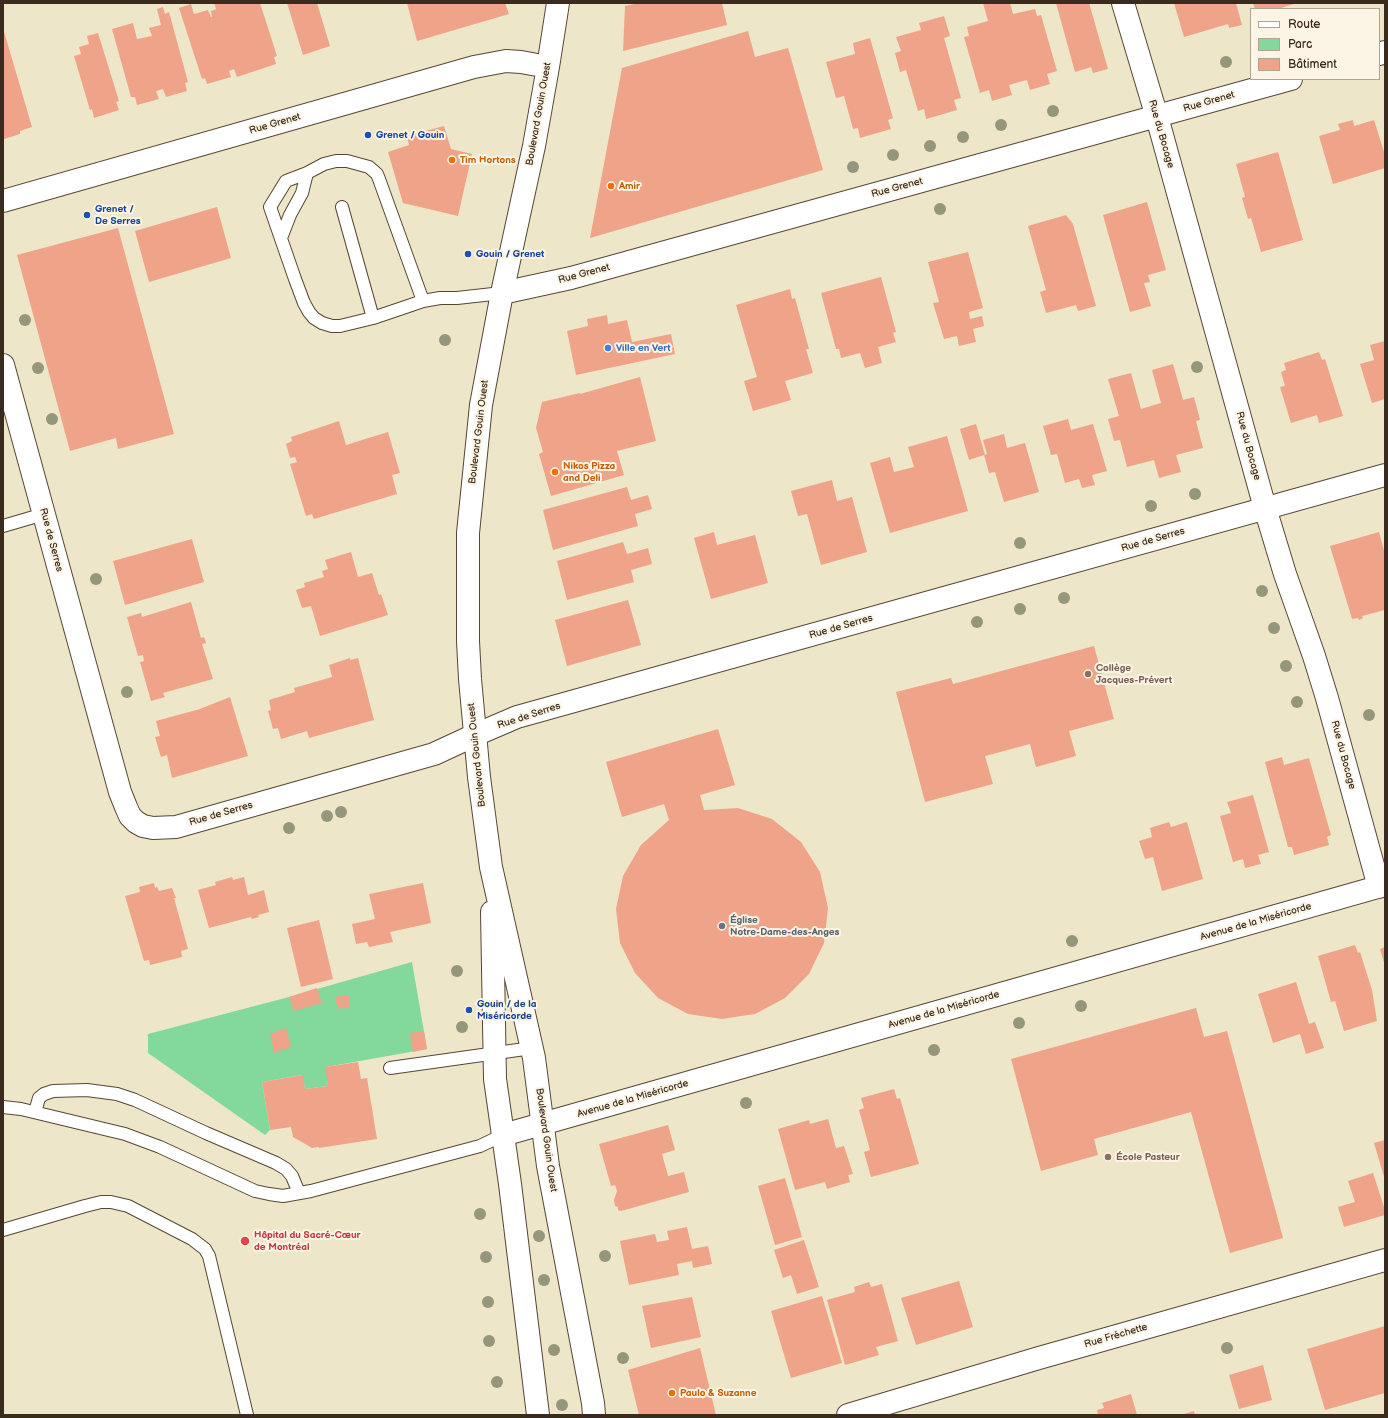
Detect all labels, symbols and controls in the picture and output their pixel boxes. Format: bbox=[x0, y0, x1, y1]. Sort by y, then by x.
legend bbox=[1250, 8, 1380, 80]
text: Route bbox=[1288, 17, 1320, 32]
text: Parc bbox=[1288, 37, 1312, 52]
text: Bâtiment bbox=[1288, 57, 1337, 72]
street label: Boulevard Gouin Ouest bbox=[524, 61, 554, 167]
street label: Rue Grenet bbox=[1182, 89, 1236, 115]
street label: Rue du Bocage bbox=[1146, 98, 1176, 170]
street label: Rue Grenet bbox=[248, 111, 302, 137]
place label: Grenet / Gouin bbox=[376, 129, 444, 141]
marker: Grenet / Gouin bbox=[363, 130, 373, 140]
place label: Tim Hortons bbox=[460, 154, 516, 166]
marker: Tim Hortons bbox=[447, 155, 457, 165]
street label: Rue Grenet bbox=[870, 175, 924, 201]
place label: Amir bbox=[619, 180, 640, 192]
marker: Amir bbox=[606, 181, 616, 191]
place label: Grenet / De Serres bbox=[95, 203, 141, 226]
marker: Grenet / De Serres bbox=[82, 210, 92, 220]
place label: Gouin / Grenet bbox=[476, 248, 544, 260]
marker: Gouin / Grenet bbox=[463, 249, 473, 259]
street label: Rue Grenet bbox=[557, 261, 611, 287]
place label: Ville en Vert bbox=[616, 342, 671, 354]
marker: Ville en Vert bbox=[603, 343, 613, 353]
street label: Boulevard Gouin Ouest bbox=[467, 379, 491, 485]
street label: Rue du Bocage bbox=[1233, 410, 1263, 482]
place label: Nikos Pizza and Deli bbox=[563, 460, 615, 484]
marker: Nikos Pizza and Deli bbox=[550, 467, 560, 477]
street label: Rue de Serres bbox=[37, 507, 65, 573]
street label: Rue de Serres bbox=[1120, 525, 1186, 555]
street label: Rue de Serres bbox=[808, 612, 874, 642]
place label: Collège Jacques-Prévert bbox=[1096, 662, 1172, 686]
marker: Collège Jacques-Prévert bbox=[1083, 669, 1093, 679]
street label: Rue de Serres bbox=[496, 700, 562, 732]
street label: Boulevard Gouin Ouest bbox=[466, 702, 488, 808]
street label: Rue du Bocage bbox=[1328, 719, 1358, 791]
street label: Rue de Serres bbox=[188, 799, 254, 829]
street label: Avenue de la Miséricorde bbox=[1199, 900, 1313, 944]
place label: Église Notre-Dame-des-Anges bbox=[730, 914, 840, 938]
marker: Église Notre-Dame-des-Anges bbox=[717, 921, 727, 931]
street label: Avenue de la Miséricorde bbox=[887, 988, 1001, 1032]
place label: Gouin / de la Miséricorde bbox=[477, 998, 536, 1022]
marker: Gouin / de la Miséricorde bbox=[464, 1005, 474, 1015]
street label: Avenue de la Miséricorde bbox=[576, 1077, 690, 1121]
street label: Boulevard Gouin Ouest bbox=[533, 1087, 559, 1193]
place label: École Pasteur bbox=[1116, 1151, 1180, 1163]
marker: École Pasteur bbox=[1103, 1152, 1113, 1162]
place label: Hôpital du Sacré-Cœur de Montréal bbox=[254, 1229, 361, 1252]
marker: Hôpital du Sacré-Cœur de Montréal bbox=[239, 1235, 251, 1247]
street label: Rue Fréchette bbox=[1083, 1321, 1149, 1351]
place label: Paulo & Suzanne bbox=[680, 1387, 756, 1399]
marker: Paulo & Suzanne bbox=[667, 1388, 677, 1398]

